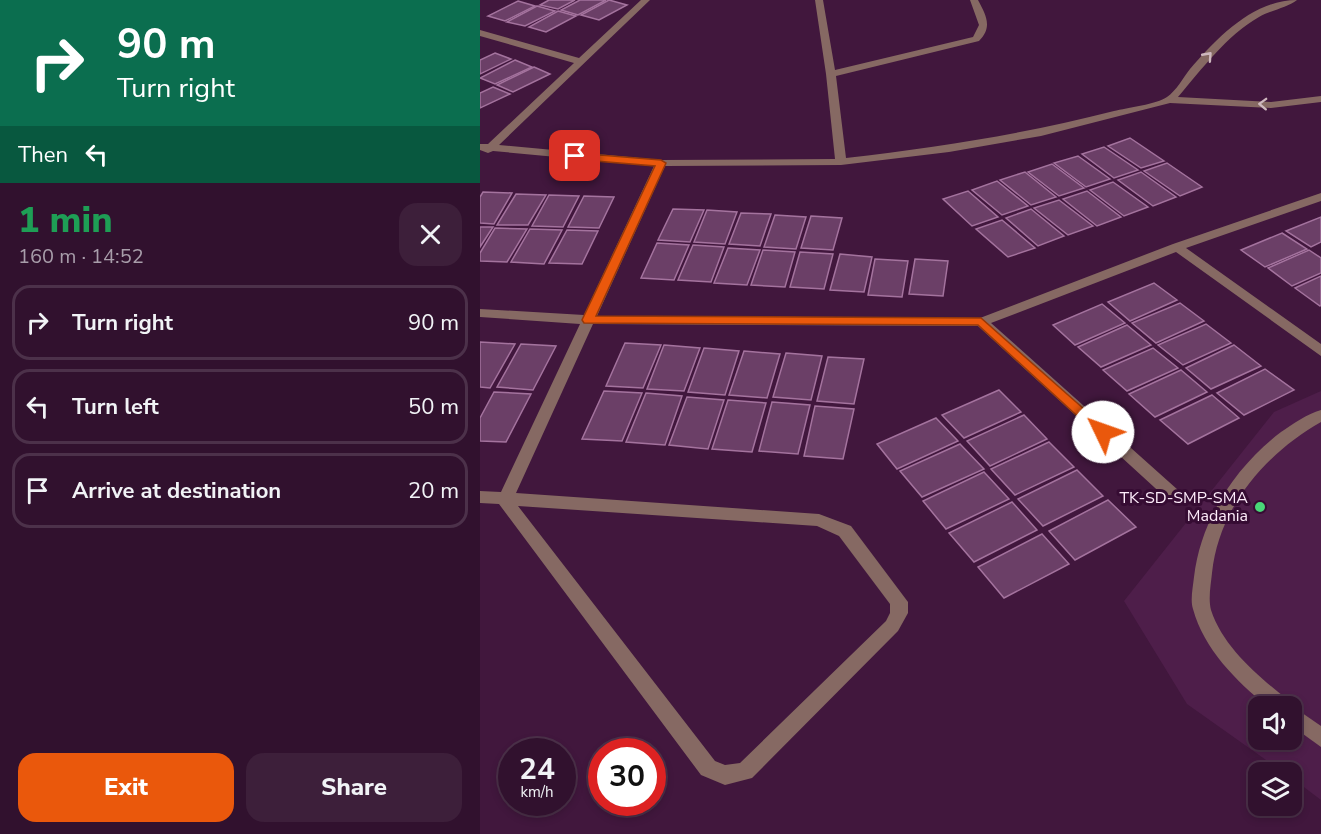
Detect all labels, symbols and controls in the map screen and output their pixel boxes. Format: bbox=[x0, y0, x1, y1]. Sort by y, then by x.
text: 90 m bbox=[117, 16, 216, 73]
icon: right bbox=[18, 24, 96, 102]
one-way arrow bbox=[1201, 52, 1212, 63]
text: Turn right bbox=[117, 70, 235, 107]
one-way arrow bbox=[1258, 98, 1267, 111]
pin bbox=[549, 130, 600, 181]
icon: left bbox=[80, 138, 113, 171]
icon: arrive bbox=[558, 139, 591, 172]
text: Then bbox=[18, 140, 68, 170]
text: 1 min bbox=[18, 196, 113, 245]
button: close bbox=[399, 203, 462, 266]
text: 160 m · 14:52 bbox=[18, 243, 144, 270]
icon: right bbox=[21, 306, 54, 339]
text: Turn right bbox=[72, 308, 173, 338]
text: 90 m bbox=[408, 308, 459, 338]
icon: left bbox=[21, 390, 54, 423]
text: Turn left bbox=[72, 392, 159, 422]
text: 50 m bbox=[408, 392, 459, 422]
position arrow bbox=[1071, 400, 1135, 464]
icon: arrive bbox=[21, 474, 54, 507]
text: Arrive at destination bbox=[72, 476, 281, 506]
text: 20 m bbox=[408, 476, 459, 506]
place label: TK-SD-SMP-SMA Madania bbox=[1119, 487, 1248, 527]
marker: TK-SD-SMP-SMA Madania bbox=[1253, 500, 1267, 514]
map controls bbox=[1248, 696, 1302, 816]
button: sound bbox=[1248, 696, 1302, 750]
speed limit sign: 30 bbox=[588, 738, 666, 816]
text: 24 bbox=[519, 749, 555, 790]
button: Exit bbox=[18, 753, 234, 822]
button: Share bbox=[246, 753, 462, 822]
button: layers bbox=[1248, 762, 1302, 816]
text: km/h bbox=[520, 782, 554, 802]

